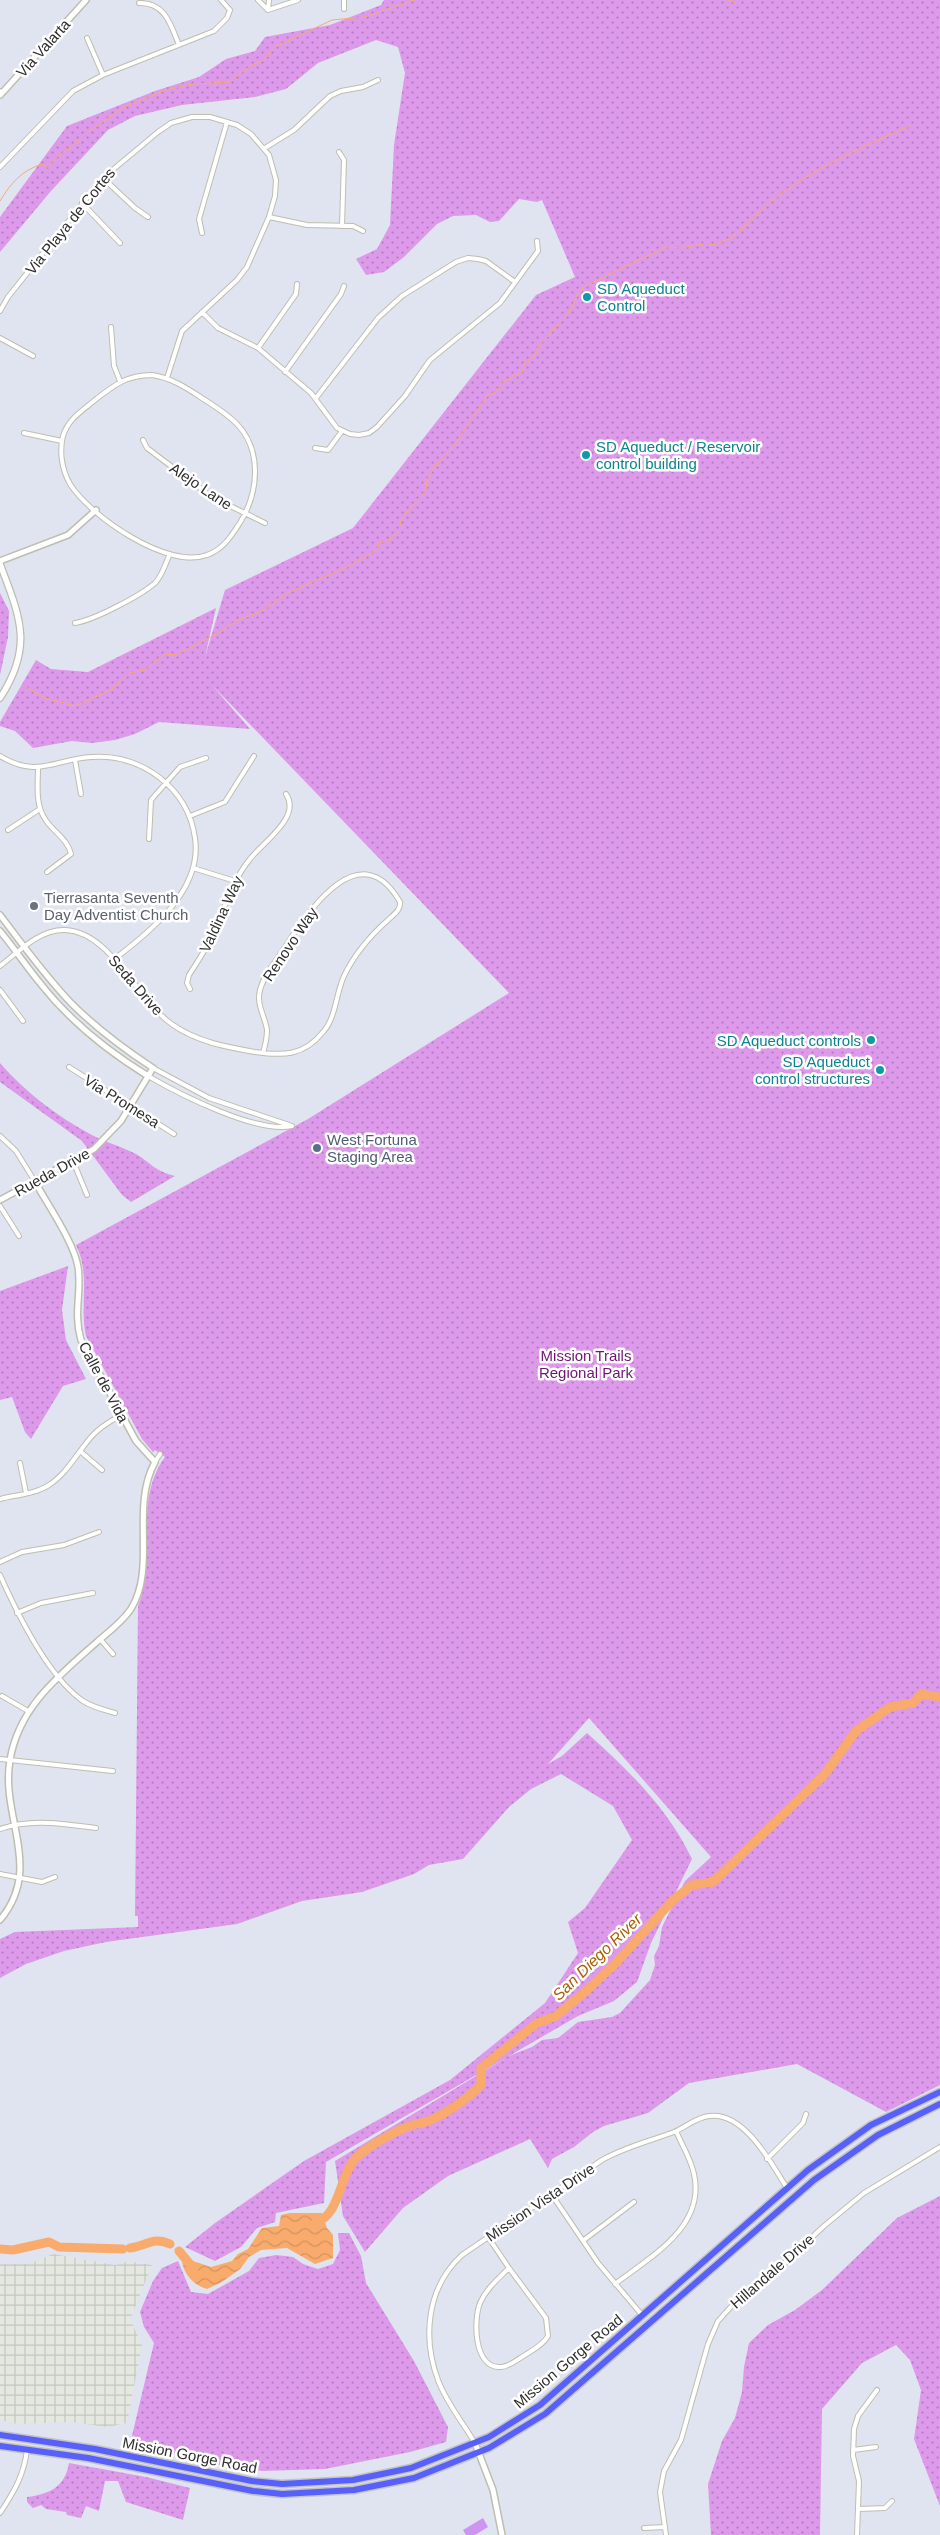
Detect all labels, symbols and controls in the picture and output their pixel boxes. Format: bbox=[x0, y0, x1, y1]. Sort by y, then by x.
street label: Via Valarta bbox=[13, 15, 74, 80]
street label: Via Playa de Cortes bbox=[22, 164, 118, 278]
place label: SD Aqueduct Control bbox=[597, 280, 685, 314]
marker: SD Aqueduct Control bbox=[581, 291, 593, 303]
place label: SD Aqueduct / Reservoir control building bbox=[596, 438, 760, 472]
marker: SD Aqueduct / Reservoir control building bbox=[580, 449, 592, 461]
street label: Alejo Lane bbox=[167, 459, 235, 513]
street label: Valdina Way bbox=[196, 873, 246, 955]
place label: Tierrasanta Seventh Day Adventist Church bbox=[44, 889, 188, 923]
marker: Tierrasanta Seventh Day Adventist Church bbox=[28, 900, 40, 912]
street label: Renovo Way bbox=[259, 903, 321, 984]
street label: Seda Drive bbox=[105, 951, 167, 1019]
place label: SD Aqueduct controls bbox=[717, 1032, 861, 1049]
marker: SD Aqueduct controls bbox=[865, 1034, 877, 1046]
place label: SD Aqueduct control structures bbox=[755, 1053, 871, 1087]
marker: SD Aqueduct control structures bbox=[874, 1064, 886, 1076]
street label: Via Promesa bbox=[81, 1071, 163, 1131]
place label: West Fortuna Staging Area bbox=[327, 1131, 417, 1165]
marker: West Fortuna Staging Area bbox=[311, 1142, 323, 1154]
street label: Rueda Drive bbox=[11, 1144, 93, 1200]
street label: Calle de Vida bbox=[76, 1339, 133, 1426]
park label: Mission Trails Regional Park bbox=[539, 1347, 634, 1381]
water label: San Diego River bbox=[549, 1910, 645, 2004]
street label: Mission Vista Drive bbox=[482, 2159, 598, 2245]
street label: Hillandale Drive bbox=[727, 2230, 817, 2312]
street label: Mission Gorge Road bbox=[510, 2311, 626, 2411]
street label: Mission Gorge Road bbox=[121, 2434, 259, 2476]

